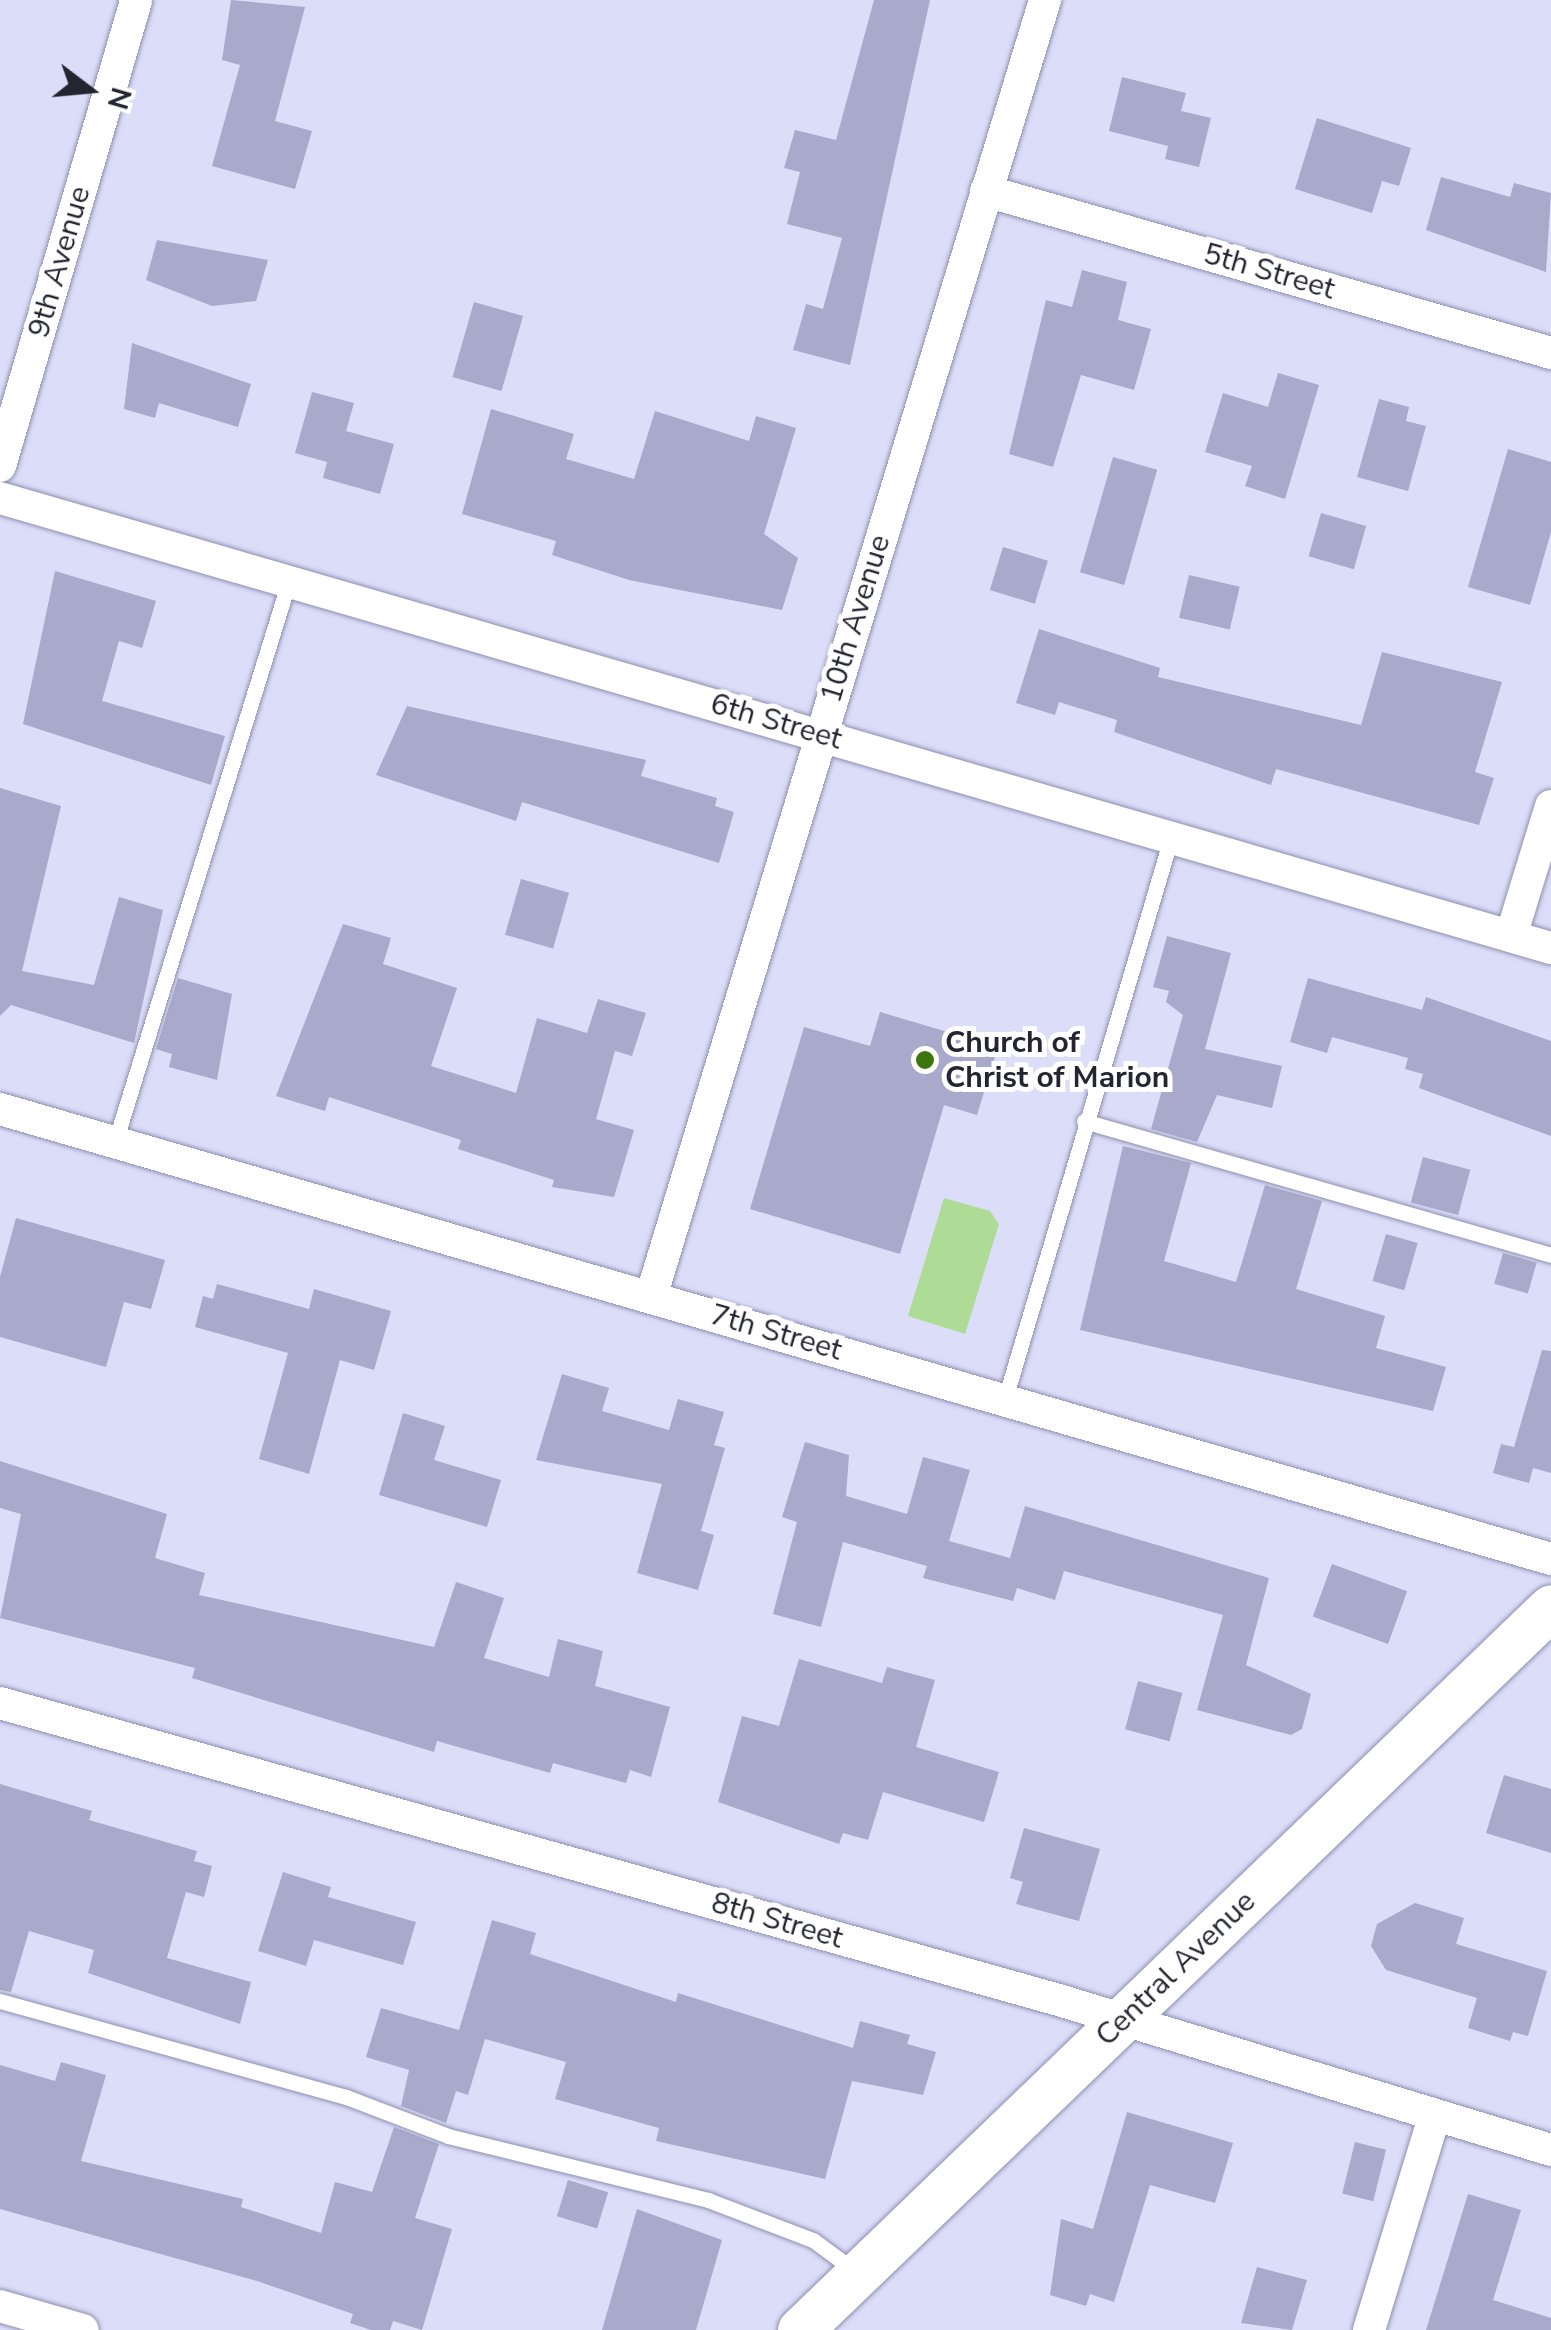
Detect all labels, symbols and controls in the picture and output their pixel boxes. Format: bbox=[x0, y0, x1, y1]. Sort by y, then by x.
north arrow bbox=[40, 40, 140, 140]
text: N bbox=[98, 83, 140, 114]
street label: 9th Avenue bbox=[21, 182, 99, 342]
street label: 5th Street bbox=[1199, 236, 1339, 308]
street label: 10th Avenue bbox=[813, 531, 899, 707]
street label: 6th Street bbox=[706, 686, 846, 758]
place label: Church of Christ of Marion bbox=[945, 1025, 1169, 1096]
marker: Church of Christ of Marion bbox=[914, 1049, 936, 1071]
street label: 7th Street bbox=[706, 1297, 846, 1369]
street label: Central Avenue bbox=[1089, 1884, 1263, 2054]
street label: 8th Street bbox=[707, 1885, 847, 1957]

